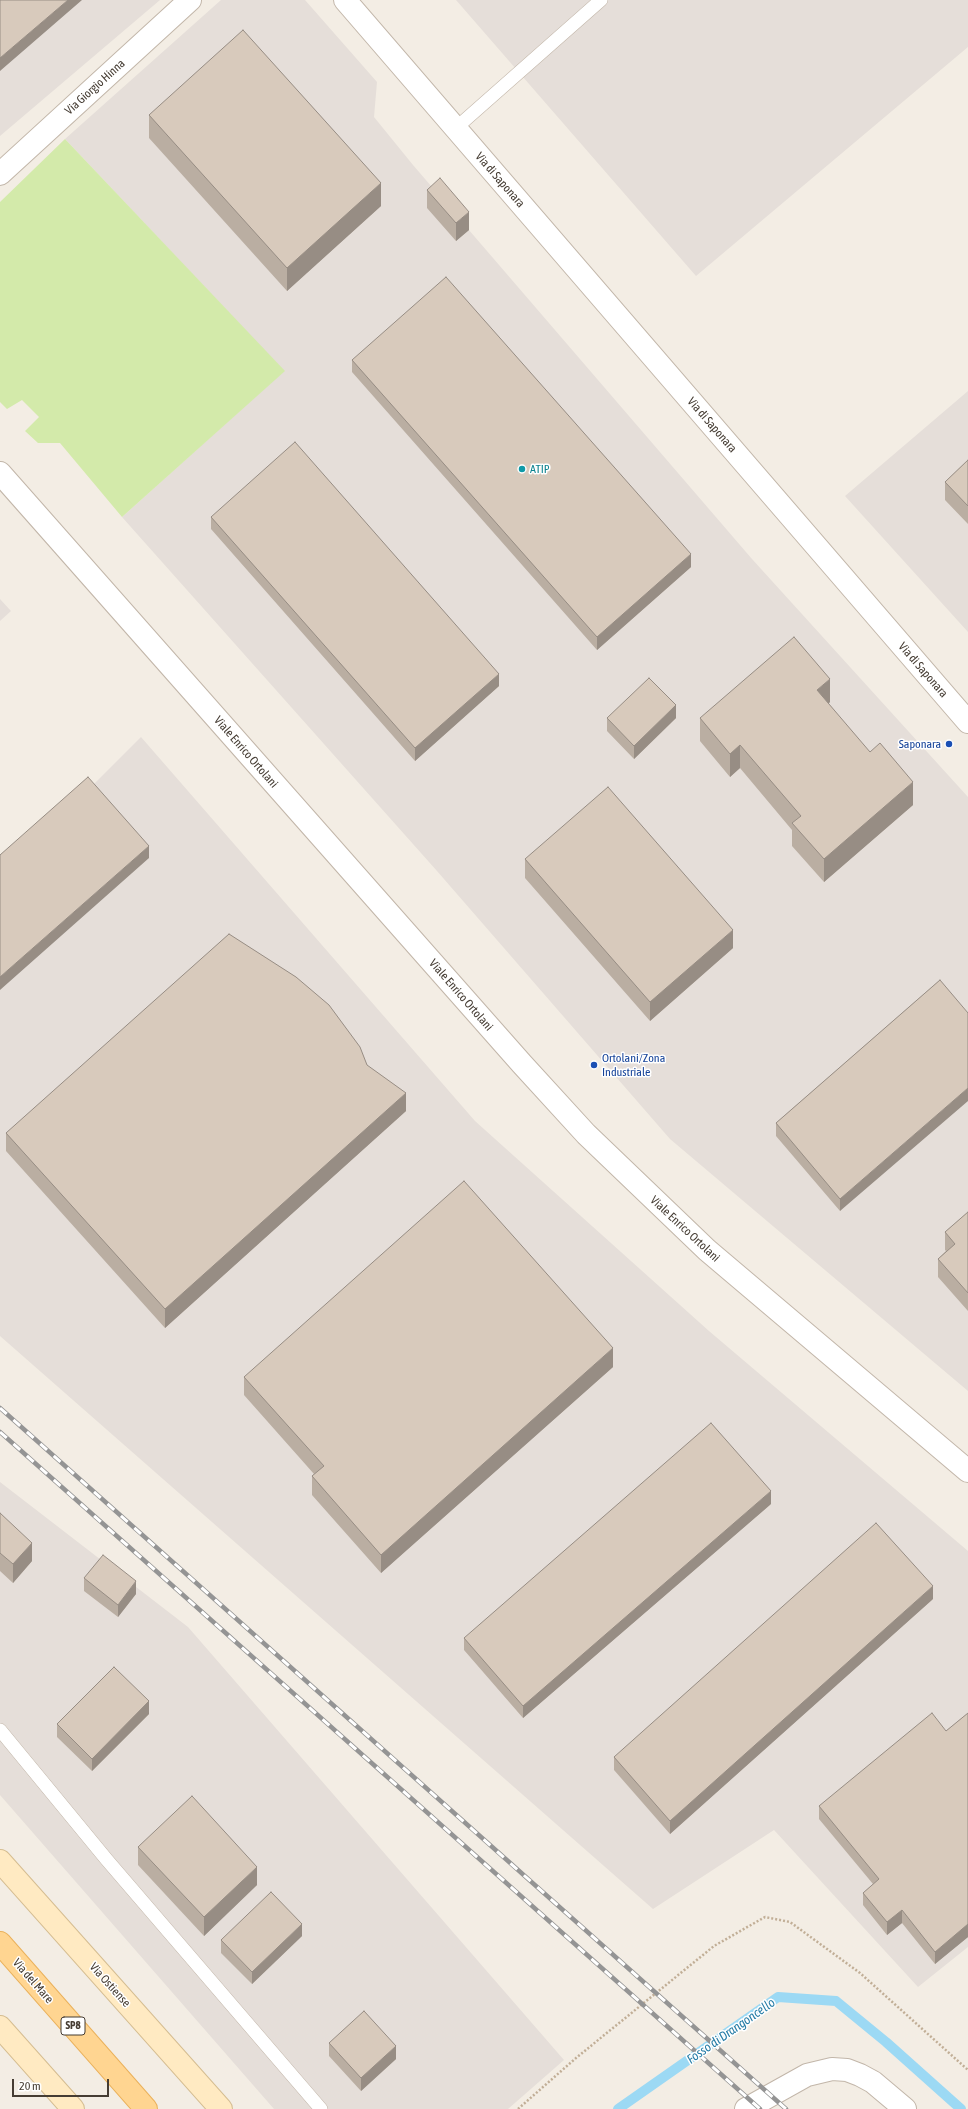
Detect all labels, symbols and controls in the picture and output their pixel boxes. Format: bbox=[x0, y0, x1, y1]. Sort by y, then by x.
street label: Via Giorgio Hinna bbox=[62, 56, 128, 118]
street label: Via di Saponara bbox=[472, 150, 528, 210]
street label: Via di Saponara bbox=[684, 395, 740, 455]
place label: ATIP bbox=[530, 462, 550, 476]
marker: ATIP bbox=[517, 464, 527, 474]
street label: Via di Saponara bbox=[895, 640, 951, 700]
street label: Viale Enrico Ortolani bbox=[211, 713, 281, 791]
place label: Saponara bbox=[899, 737, 941, 751]
marker: Saponara bbox=[944, 739, 954, 749]
street label: Viale Enrico Ortolani bbox=[426, 956, 496, 1034]
place label: Ortolani/Zona Industriale bbox=[602, 1051, 665, 1079]
marker: Ortolani/Zona Industriale bbox=[589, 1060, 599, 1070]
street label: Viale Enrico Ortolani bbox=[647, 1193, 723, 1265]
street label: Via del Mare bbox=[10, 1956, 56, 2006]
street label: Via Ostiense bbox=[86, 1960, 134, 2010]
water label: Fosso di Drangoncello bbox=[684, 1995, 778, 2067]
road number: SP8 bbox=[61, 2017, 85, 2035]
scale bar bbox=[14, 2071, 111, 2097]
text: 20 m bbox=[19, 2079, 41, 2093]

